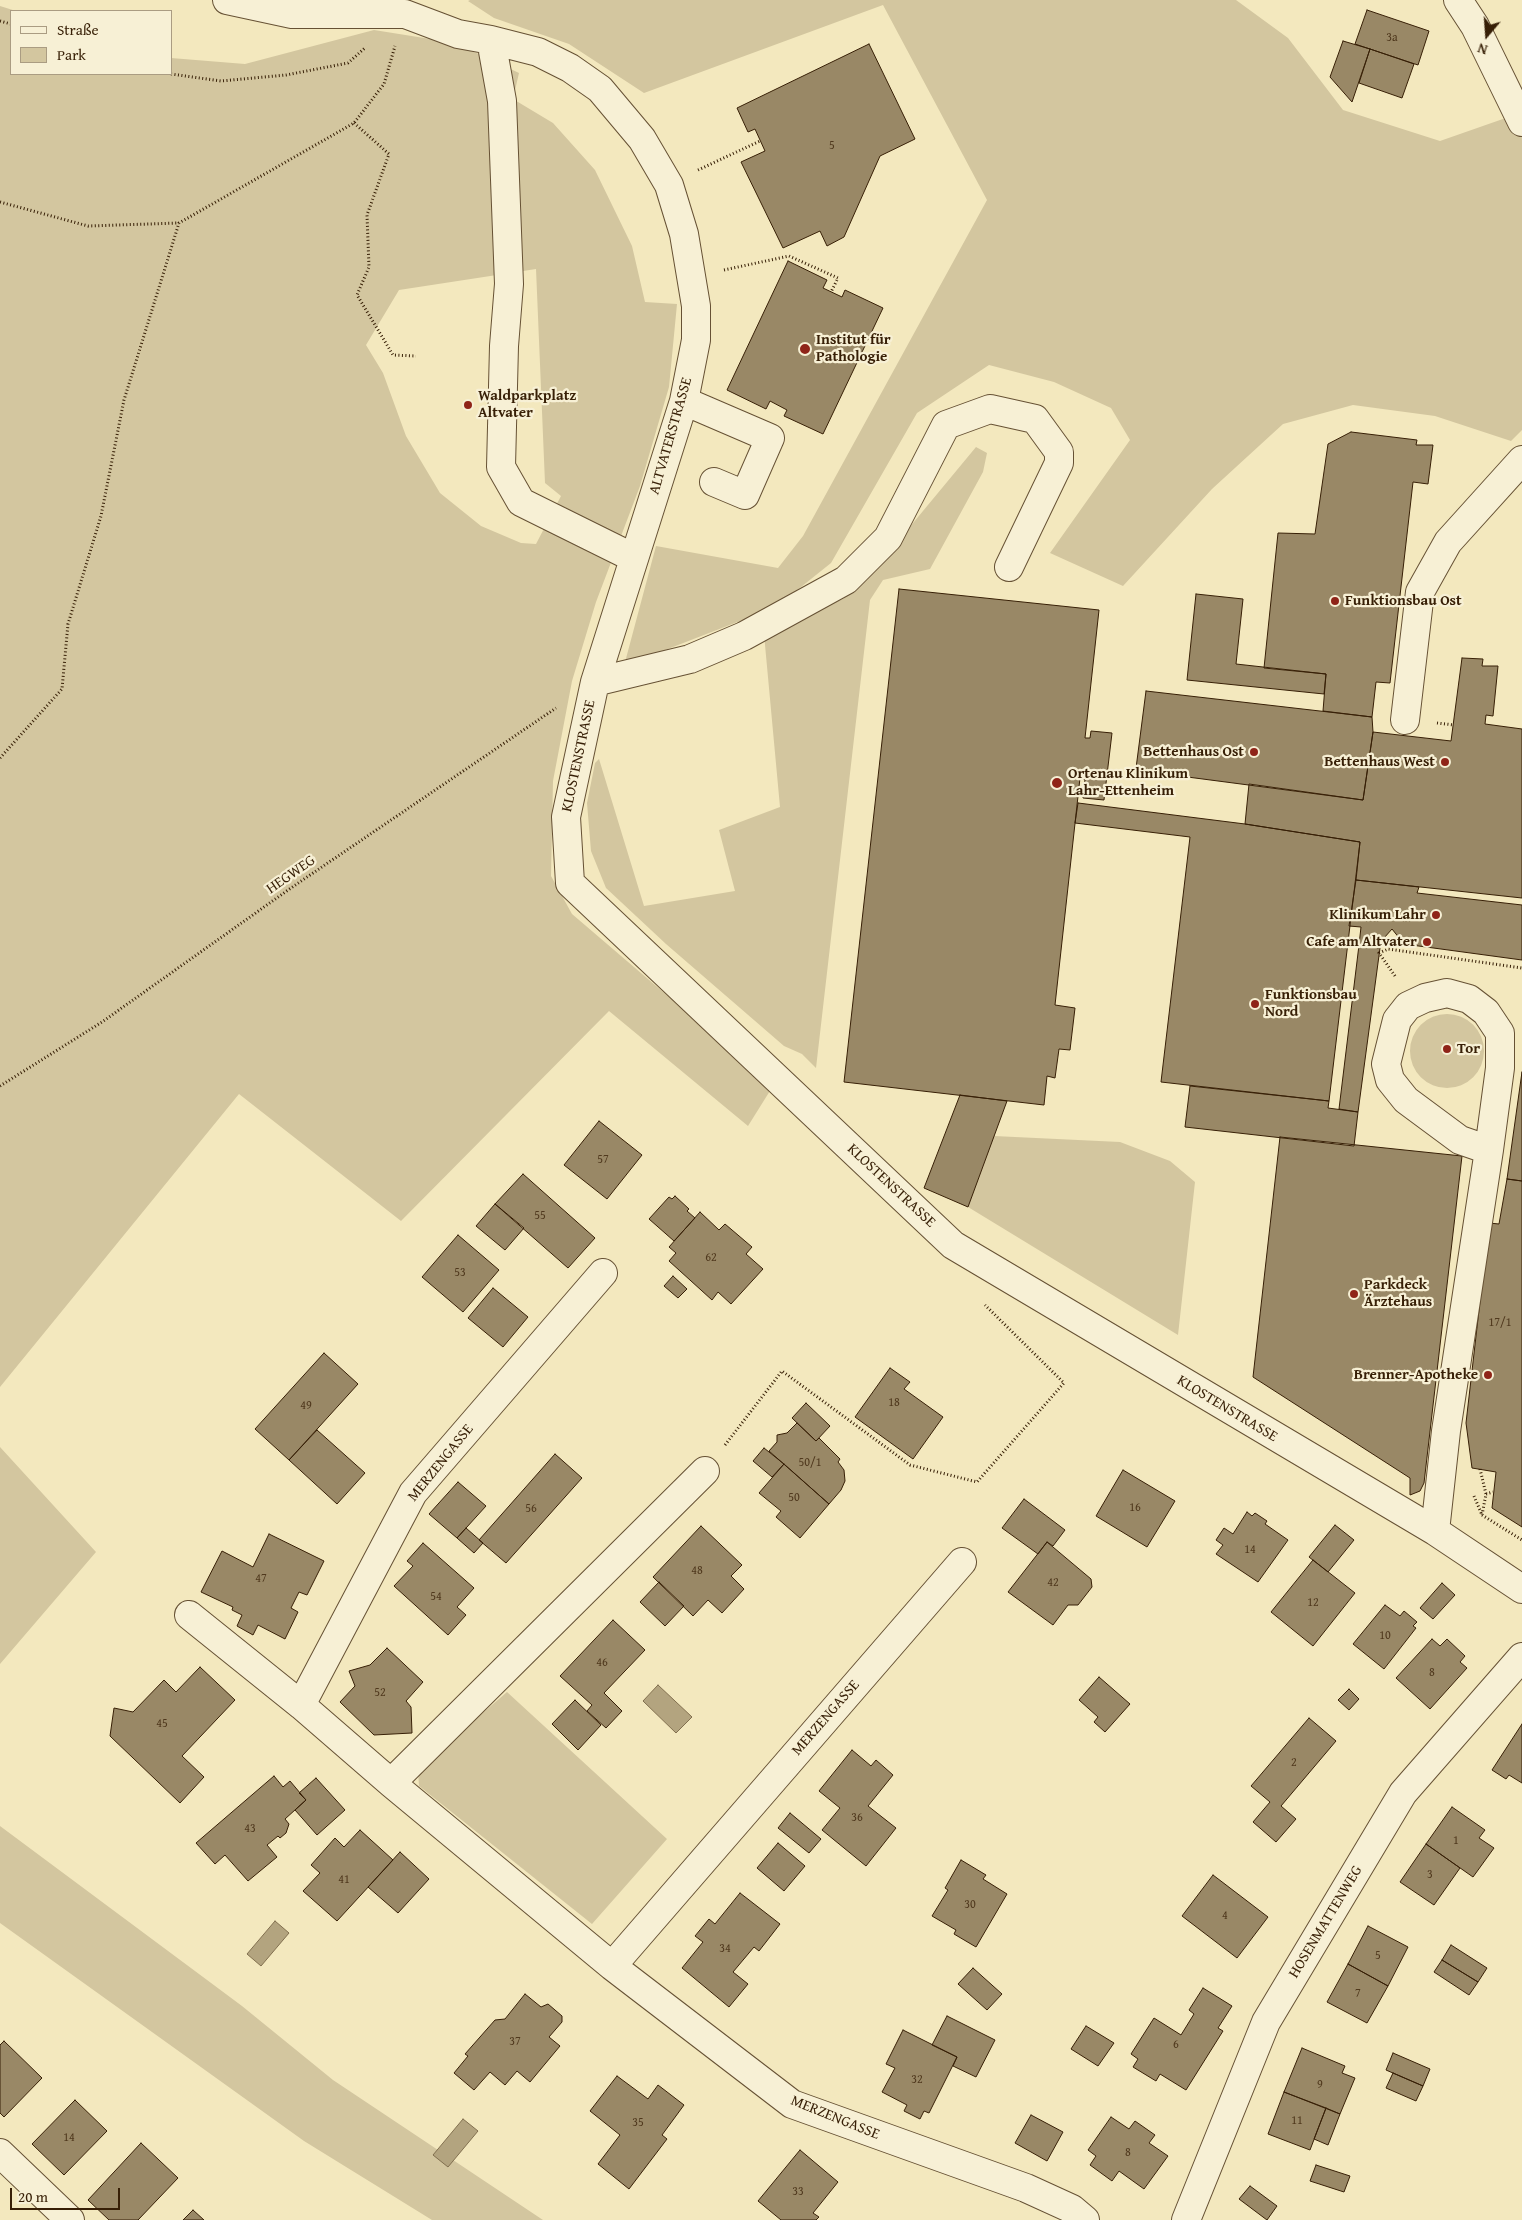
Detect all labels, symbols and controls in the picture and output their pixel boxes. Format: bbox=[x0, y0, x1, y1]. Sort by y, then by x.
legend bbox=[10, 10, 172, 75]
north arrow bbox=[1462, 10, 1512, 60]
text: Straße bbox=[57, 19, 99, 40]
house number: 3a bbox=[1386, 31, 1398, 45]
text: N bbox=[1475, 38, 1490, 60]
text: Park bbox=[57, 44, 86, 65]
house number: 5 bbox=[829, 139, 835, 153]
place label: Institut für Pathologie bbox=[816, 331, 891, 366]
marker: Institut für Pathologie bbox=[798, 342, 812, 356]
street label: ALTVATERSTRASSE bbox=[646, 375, 696, 497]
place label: Waldparkplatz Altvater bbox=[478, 387, 576, 422]
marker: Waldparkplatz Altvater bbox=[462, 399, 474, 411]
place label: Funktionsbau Ost bbox=[1345, 592, 1462, 610]
marker: Funktionsbau Ost bbox=[1329, 595, 1341, 607]
street label: KLOSTENSTRASSE bbox=[558, 698, 600, 814]
place label: Bettenhaus Ost bbox=[1143, 743, 1244, 761]
marker: Bettenhaus Ost bbox=[1248, 746, 1260, 758]
place label: Bettenhaus West bbox=[1324, 753, 1435, 771]
marker: Bettenhaus West bbox=[1439, 756, 1451, 768]
place label: Ortenau Klinikum Lahr-Ettenheim bbox=[1068, 765, 1188, 800]
marker: Ortenau Klinikum Lahr-Ettenheim bbox=[1050, 776, 1064, 790]
street label: HEGWEG bbox=[263, 852, 319, 898]
place label: Klinikum Lahr bbox=[1329, 906, 1426, 924]
marker: Klinikum Lahr bbox=[1430, 909, 1442, 921]
place label: Cafe am Altvater bbox=[1306, 933, 1417, 951]
marker: Cafe am Altvater bbox=[1421, 936, 1433, 948]
place label: Funktionsbau Nord bbox=[1265, 986, 1357, 1021]
marker: Funktionsbau Nord bbox=[1249, 998, 1261, 1010]
place label: Tor bbox=[1457, 1040, 1480, 1058]
marker: Tor bbox=[1441, 1043, 1453, 1055]
street label: KLOSTENSTRASSE bbox=[843, 1141, 939, 1231]
house number: 57 bbox=[597, 1153, 609, 1167]
house number: 55 bbox=[534, 1209, 546, 1223]
house number: 62 bbox=[705, 1251, 717, 1265]
house number: 53 bbox=[454, 1266, 466, 1280]
place label: Parkdeck Ärztehaus bbox=[1364, 1276, 1432, 1311]
marker: Parkdeck Ärztehaus bbox=[1348, 1288, 1360, 1300]
house number: 17/1 bbox=[1489, 1316, 1511, 1330]
place label: Brenner-Apotheke bbox=[1354, 1366, 1478, 1384]
marker: Brenner-Apotheke bbox=[1482, 1369, 1494, 1381]
street label: KLOSTENSTRASSE bbox=[1173, 1372, 1281, 1446]
house number: 18 bbox=[888, 1396, 900, 1410]
house number: 49 bbox=[300, 1399, 312, 1413]
street label: MERZENGASSE bbox=[404, 1421, 478, 1505]
house number: 50/1 bbox=[799, 1456, 821, 1470]
house number: 50 bbox=[788, 1491, 800, 1505]
house number: 16 bbox=[1129, 1501, 1141, 1515]
house number: 56 bbox=[525, 1502, 537, 1516]
house number: 14 bbox=[1244, 1543, 1256, 1557]
house number: 48 bbox=[691, 1564, 703, 1578]
house number: 47 bbox=[255, 1572, 267, 1586]
house number: 42 bbox=[1047, 1576, 1059, 1590]
house number: 54 bbox=[430, 1590, 442, 1604]
house number: 12 bbox=[1307, 1596, 1319, 1610]
house number: 10 bbox=[1379, 1629, 1391, 1643]
house number: 46 bbox=[596, 1656, 608, 1670]
house number: 8 bbox=[1429, 1666, 1435, 1680]
street label: MERZENGASSE bbox=[788, 1677, 864, 1759]
house number: 52 bbox=[374, 1686, 386, 1700]
house number: 45 bbox=[156, 1717, 168, 1731]
house number: 2 bbox=[1291, 1756, 1297, 1770]
house number: 36 bbox=[851, 1811, 863, 1825]
house number: 43 bbox=[244, 1822, 256, 1836]
house number: 1 bbox=[1453, 1834, 1459, 1848]
street label: HOSENMATTENWEG bbox=[1285, 1863, 1367, 1981]
house number: 3 bbox=[1427, 1868, 1433, 1882]
house number: 41 bbox=[338, 1873, 350, 1887]
house number: 30 bbox=[964, 1898, 976, 1912]
house number: 4 bbox=[1222, 1909, 1228, 1923]
house number: 34 bbox=[719, 1942, 731, 1956]
house number: 5 bbox=[1375, 1949, 1381, 1963]
house number: 7 bbox=[1355, 1987, 1361, 2001]
house number: 37 bbox=[509, 2035, 521, 2049]
house number: 6 bbox=[1173, 2038, 1179, 2052]
house number: 32 bbox=[911, 2073, 923, 2087]
house number: 9 bbox=[1317, 2078, 1323, 2092]
street label: MERZENGASSE bbox=[788, 2092, 882, 2144]
house number: 11 bbox=[1291, 2114, 1303, 2128]
house number: 35 bbox=[632, 2116, 644, 2130]
house number: 14 bbox=[63, 2131, 75, 2145]
house number: 8 bbox=[1125, 2146, 1131, 2160]
scale bar bbox=[12, 2178, 122, 2210]
house number: 33 bbox=[792, 2185, 804, 2199]
text: 20 m bbox=[18, 2186, 48, 2207]

